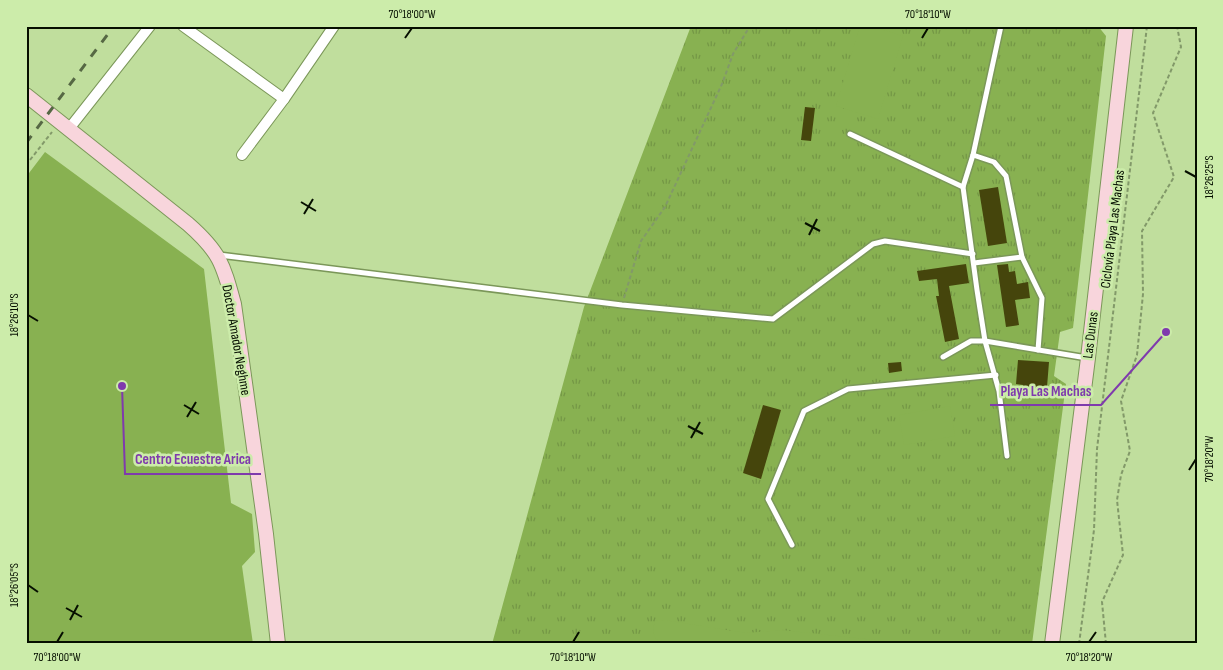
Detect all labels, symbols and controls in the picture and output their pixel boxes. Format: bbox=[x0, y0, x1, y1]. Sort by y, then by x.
text: 70°18'00"W bbox=[389, 7, 436, 22]
text: 70°18'10"W bbox=[905, 7, 951, 22]
text: 18°26'25"S bbox=[1202, 155, 1217, 199]
street label: Ciclovía Playa Las Machas bbox=[1097, 169, 1128, 289]
street label: Doctor Amador Neghme bbox=[218, 284, 255, 397]
text: 18°26'10"S bbox=[7, 293, 22, 337]
street label: Las Dunas bbox=[1079, 311, 1102, 359]
callout: Playa Las Machas bbox=[990, 375, 1101, 405]
text: Playa Las Machas bbox=[1000, 382, 1092, 401]
text: 70°18'20"W bbox=[1202, 436, 1217, 482]
callout: Centro Ecuestre Arica bbox=[125, 444, 261, 474]
text: Centro Ecuestre Arica bbox=[135, 450, 251, 469]
text: 18°26'05"S bbox=[7, 563, 22, 607]
text: 70°18'00"W bbox=[34, 650, 81, 665]
text: 70°18'10"W bbox=[550, 650, 596, 665]
text: 70°18'20"W bbox=[1066, 650, 1112, 665]

